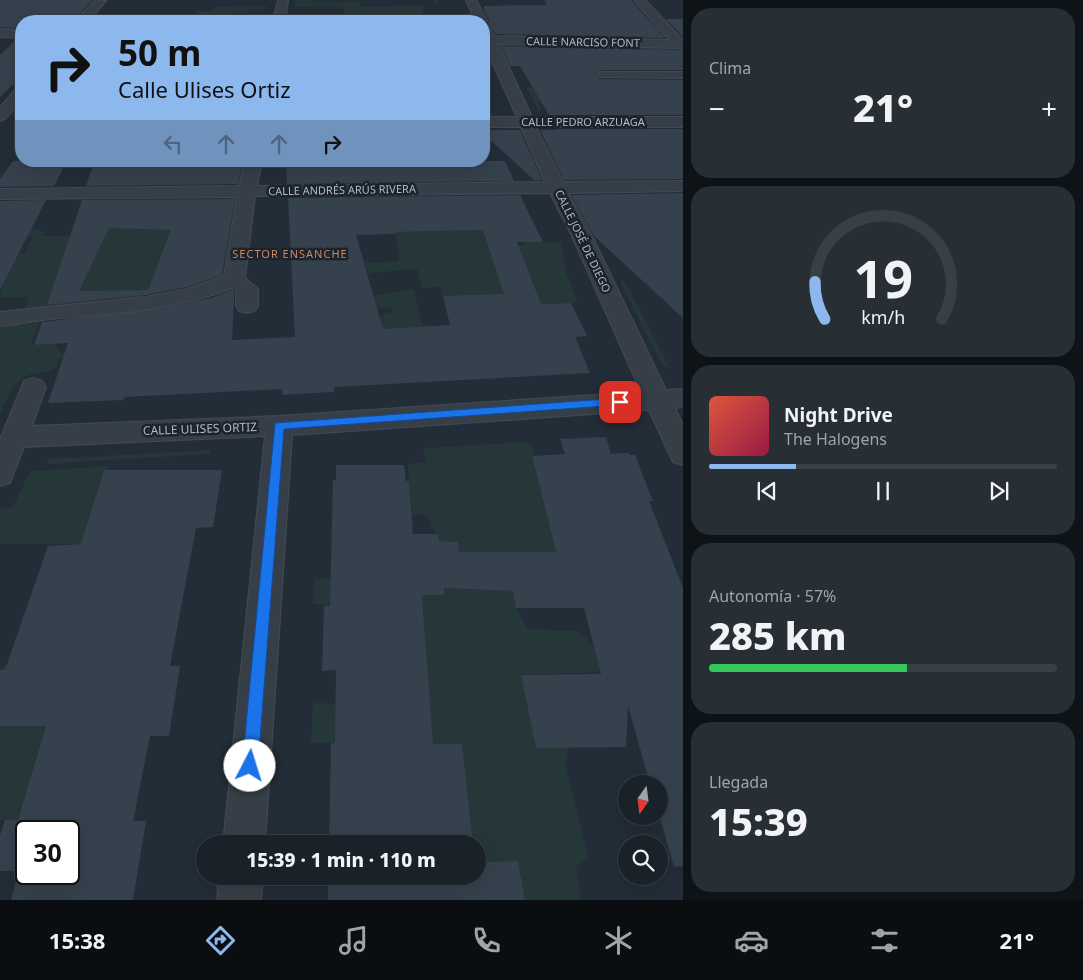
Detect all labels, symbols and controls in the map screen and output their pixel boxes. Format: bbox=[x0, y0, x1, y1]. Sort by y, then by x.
text: 50 m bbox=[118, 29, 201, 76]
street label: CALLE NARCISO FONT bbox=[526, 33, 640, 50]
icon: right bbox=[35, 35, 100, 100]
text: Clima bbox=[709, 57, 751, 79]
text: Calle Ulises Ortiz bbox=[118, 74, 291, 104]
text: 21° bbox=[853, 81, 913, 133]
text: − bbox=[709, 89, 725, 127]
text: + bbox=[1041, 89, 1057, 127]
street label: CALLE PEDRO ARZUAGA bbox=[521, 114, 646, 129]
icon: left bbox=[159, 130, 187, 158]
icon: ahead bbox=[212, 130, 240, 158]
icon: ahead bbox=[265, 130, 293, 158]
icon: right bbox=[318, 130, 346, 158]
street label: CALLE ANDRÉS ARÚS RIVERA bbox=[268, 181, 417, 198]
street label: CALLE JOSÉ DE DIEGO bbox=[552, 187, 615, 295]
text: 19 bbox=[853, 242, 913, 313]
district label: SECTOR ENSANCHE bbox=[232, 246, 348, 261]
text: km/h bbox=[861, 305, 905, 329]
pin bbox=[599, 381, 641, 423]
icon: arrive bbox=[606, 388, 634, 416]
text: Night Drive bbox=[784, 402, 893, 428]
street label: CALLE ULISES ORTIZ bbox=[143, 418, 257, 439]
text: The Halogens bbox=[784, 428, 887, 450]
icon: previous bbox=[753, 477, 781, 505]
icon: pause bbox=[869, 477, 897, 505]
icon: next bbox=[985, 477, 1013, 505]
text: Autonomía · 57% bbox=[709, 585, 836, 607]
text: 285 km bbox=[709, 609, 847, 661]
position arrow bbox=[223, 739, 275, 791]
text: Llegada bbox=[709, 771, 768, 793]
north arrow bbox=[618, 775, 668, 825]
map controls bbox=[618, 775, 668, 885]
text: 15:39 bbox=[709, 795, 808, 847]
speed limit sign: 30 bbox=[15, 820, 80, 885]
button: search bbox=[618, 835, 668, 885]
text: 15:39 · 1 min · 110 m bbox=[246, 847, 436, 873]
icon: directions bbox=[203, 923, 238, 958]
icon: music bbox=[336, 923, 371, 958]
icon: phone bbox=[469, 923, 504, 958]
icon: climate bbox=[601, 923, 636, 958]
icon: car bbox=[734, 923, 769, 958]
icon: filters bbox=[867, 923, 902, 958]
text: 15:38 bbox=[49, 925, 105, 955]
text: 21° bbox=[1000, 925, 1034, 955]

